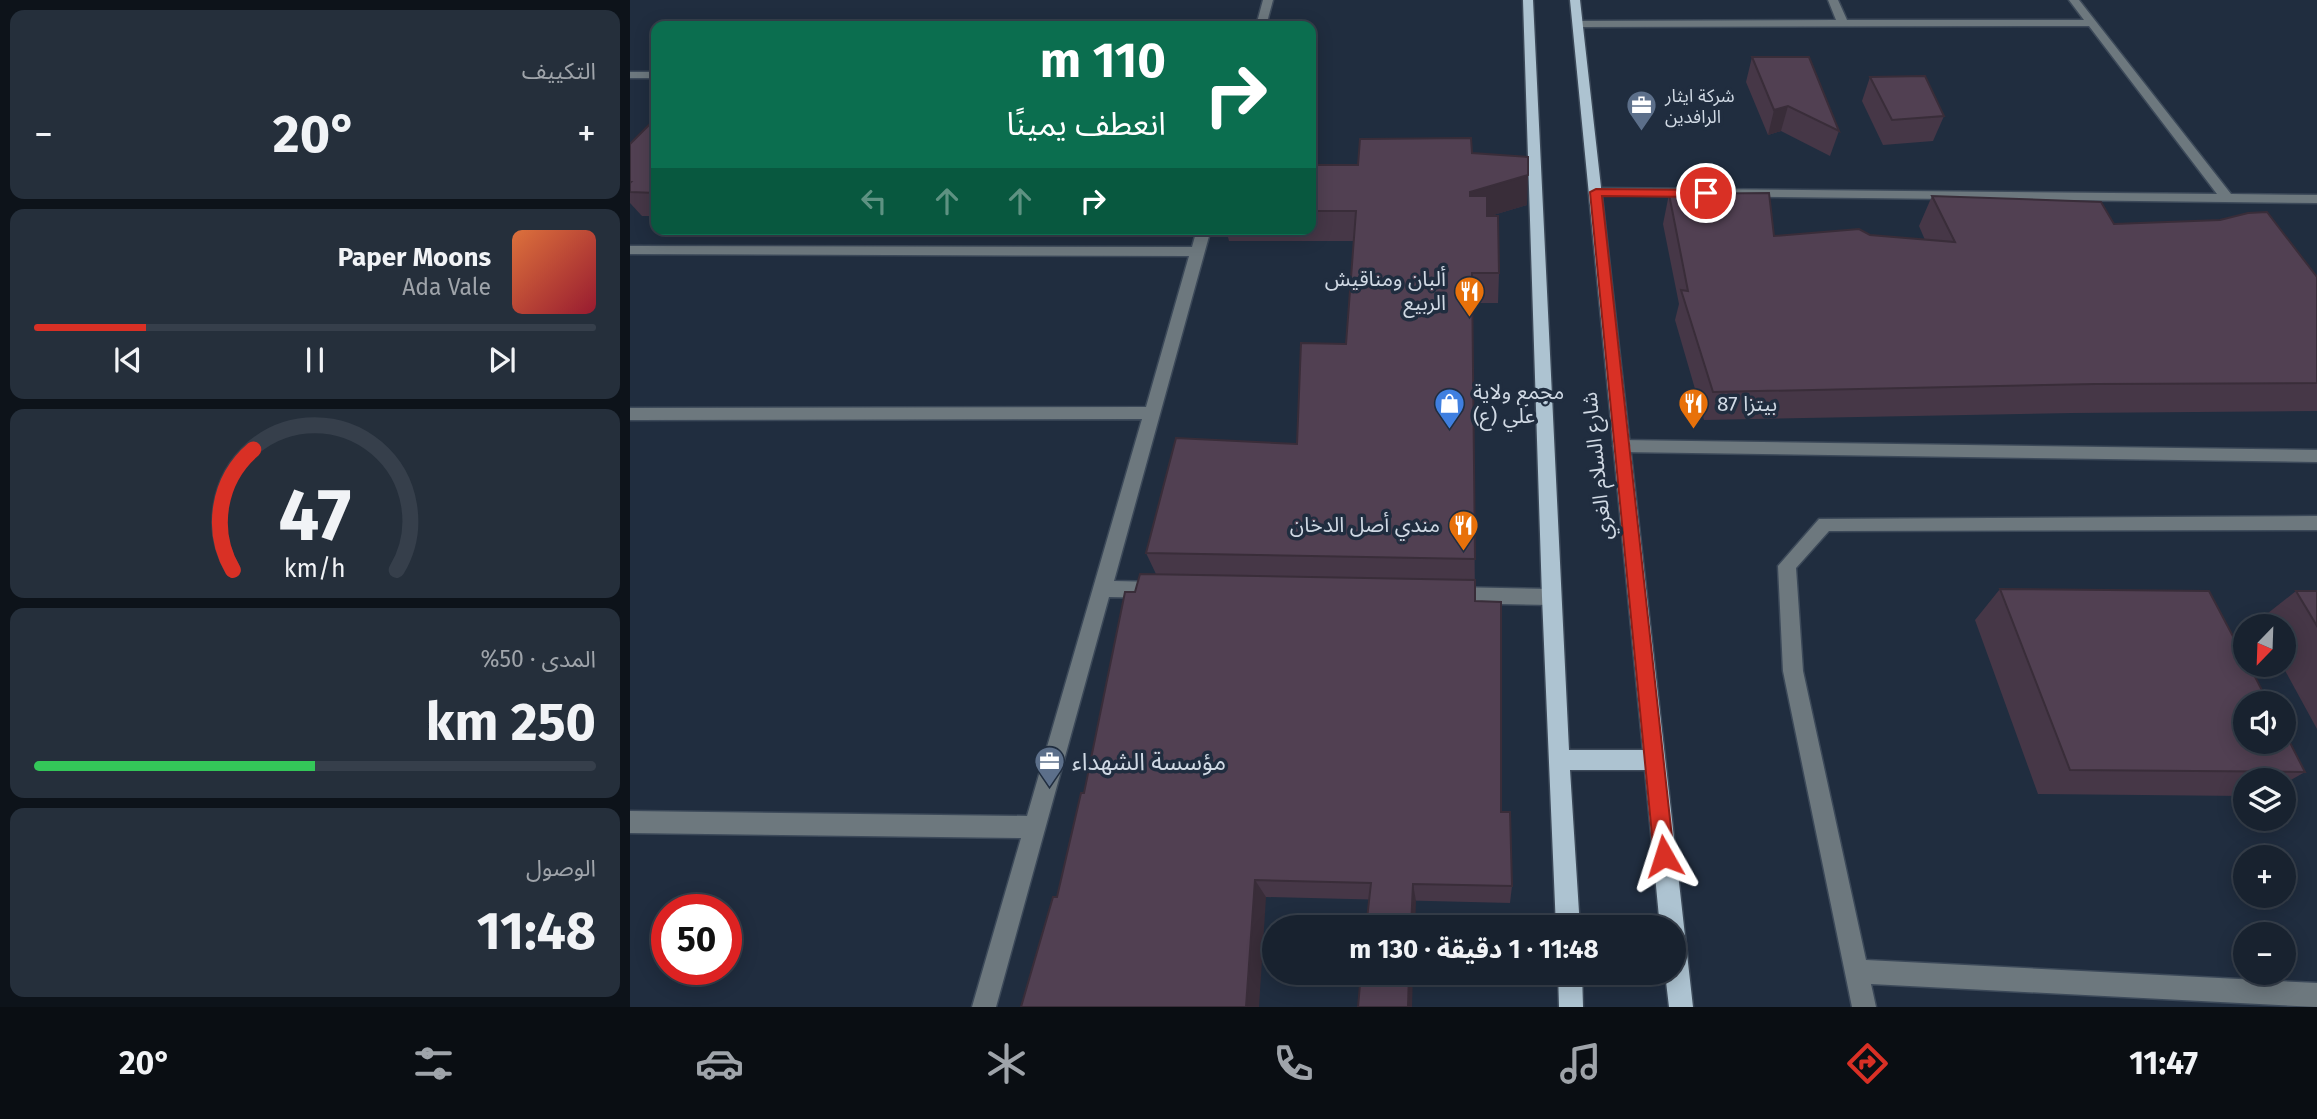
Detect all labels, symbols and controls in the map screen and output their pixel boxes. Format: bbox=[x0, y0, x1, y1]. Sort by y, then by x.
text: 110 m bbox=[1040, 31, 1166, 90]
icon: right bbox=[1190, 49, 1281, 140]
text: التكييف bbox=[522, 57, 596, 85]
place label: شركة ايثار الرافدين bbox=[1664, 85, 1735, 128]
office icon: شركة ايثار الرافدين bbox=[1625, 89, 1659, 133]
text: 20° bbox=[273, 103, 357, 166]
text: انعطف يمينًا bbox=[1006, 105, 1166, 143]
text: − bbox=[34, 111, 53, 157]
text: + bbox=[577, 111, 596, 157]
pin bbox=[1676, 163, 1736, 223]
icon: arrive bbox=[1687, 174, 1725, 212]
icon: left bbox=[855, 182, 893, 220]
icon: ahead bbox=[928, 182, 966, 220]
icon: ahead bbox=[1001, 182, 1039, 220]
icon: right bbox=[1074, 182, 1112, 220]
text: Paper Moons bbox=[338, 242, 491, 273]
place label: ألبان ومناقيش الربيع bbox=[1325, 266, 1446, 318]
text: Ada Vale bbox=[402, 273, 491, 301]
restaurant icon: ألبان ومناقيش الربيع bbox=[1452, 274, 1486, 318]
icon: previous bbox=[109, 341, 147, 379]
icon: pause bbox=[296, 341, 334, 379]
icon: next bbox=[483, 341, 521, 379]
place label: مجمع ولاية علي (ع) bbox=[1473, 379, 1564, 432]
shop icon: مجمع ولاية علي (ع) bbox=[1433, 387, 1467, 431]
restaurant icon: بيتزا 87 bbox=[1677, 387, 1711, 431]
street label: شارع السلام الغري bbox=[1576, 390, 1621, 541]
place label: بيتزا 87 bbox=[1717, 391, 1777, 417]
text: 47 bbox=[278, 472, 352, 559]
restaurant icon: مندي أصل الدخان bbox=[1446, 508, 1480, 552]
place label: مندي أصل الدخان bbox=[1290, 512, 1440, 541]
text: km/h bbox=[284, 553, 346, 583]
north arrow bbox=[2233, 614, 2296, 677]
map controls bbox=[2233, 614, 2296, 985]
text: المدى · 50% bbox=[480, 645, 596, 673]
text: 250 km bbox=[426, 691, 596, 754]
button: sound bbox=[2233, 691, 2296, 754]
office icon: مؤسسة الشهداء bbox=[1032, 745, 1066, 789]
place label: مؤسسة الشهداء bbox=[1072, 748, 1226, 776]
button: layers bbox=[2233, 768, 2296, 831]
position arrow bbox=[1627, 819, 1701, 893]
button: + bbox=[2233, 845, 2296, 908]
text: الوصول bbox=[526, 854, 596, 882]
speed limit sign: 50 bbox=[651, 894, 742, 985]
text: 11:48 bbox=[477, 900, 596, 963]
button: − bbox=[2233, 922, 2296, 985]
text: 11:48 · 1 دقيقة · 130 m bbox=[1349, 934, 1599, 965]
icon: filters bbox=[409, 1039, 458, 1088]
icon: car bbox=[695, 1039, 744, 1088]
icon: climate bbox=[982, 1039, 1031, 1088]
icon: phone bbox=[1269, 1039, 1318, 1088]
icon: music bbox=[1556, 1039, 1605, 1088]
icon: directions bbox=[1843, 1039, 1892, 1088]
text: 20° bbox=[119, 1044, 171, 1082]
text: 11:47 bbox=[2129, 1044, 2198, 1082]

